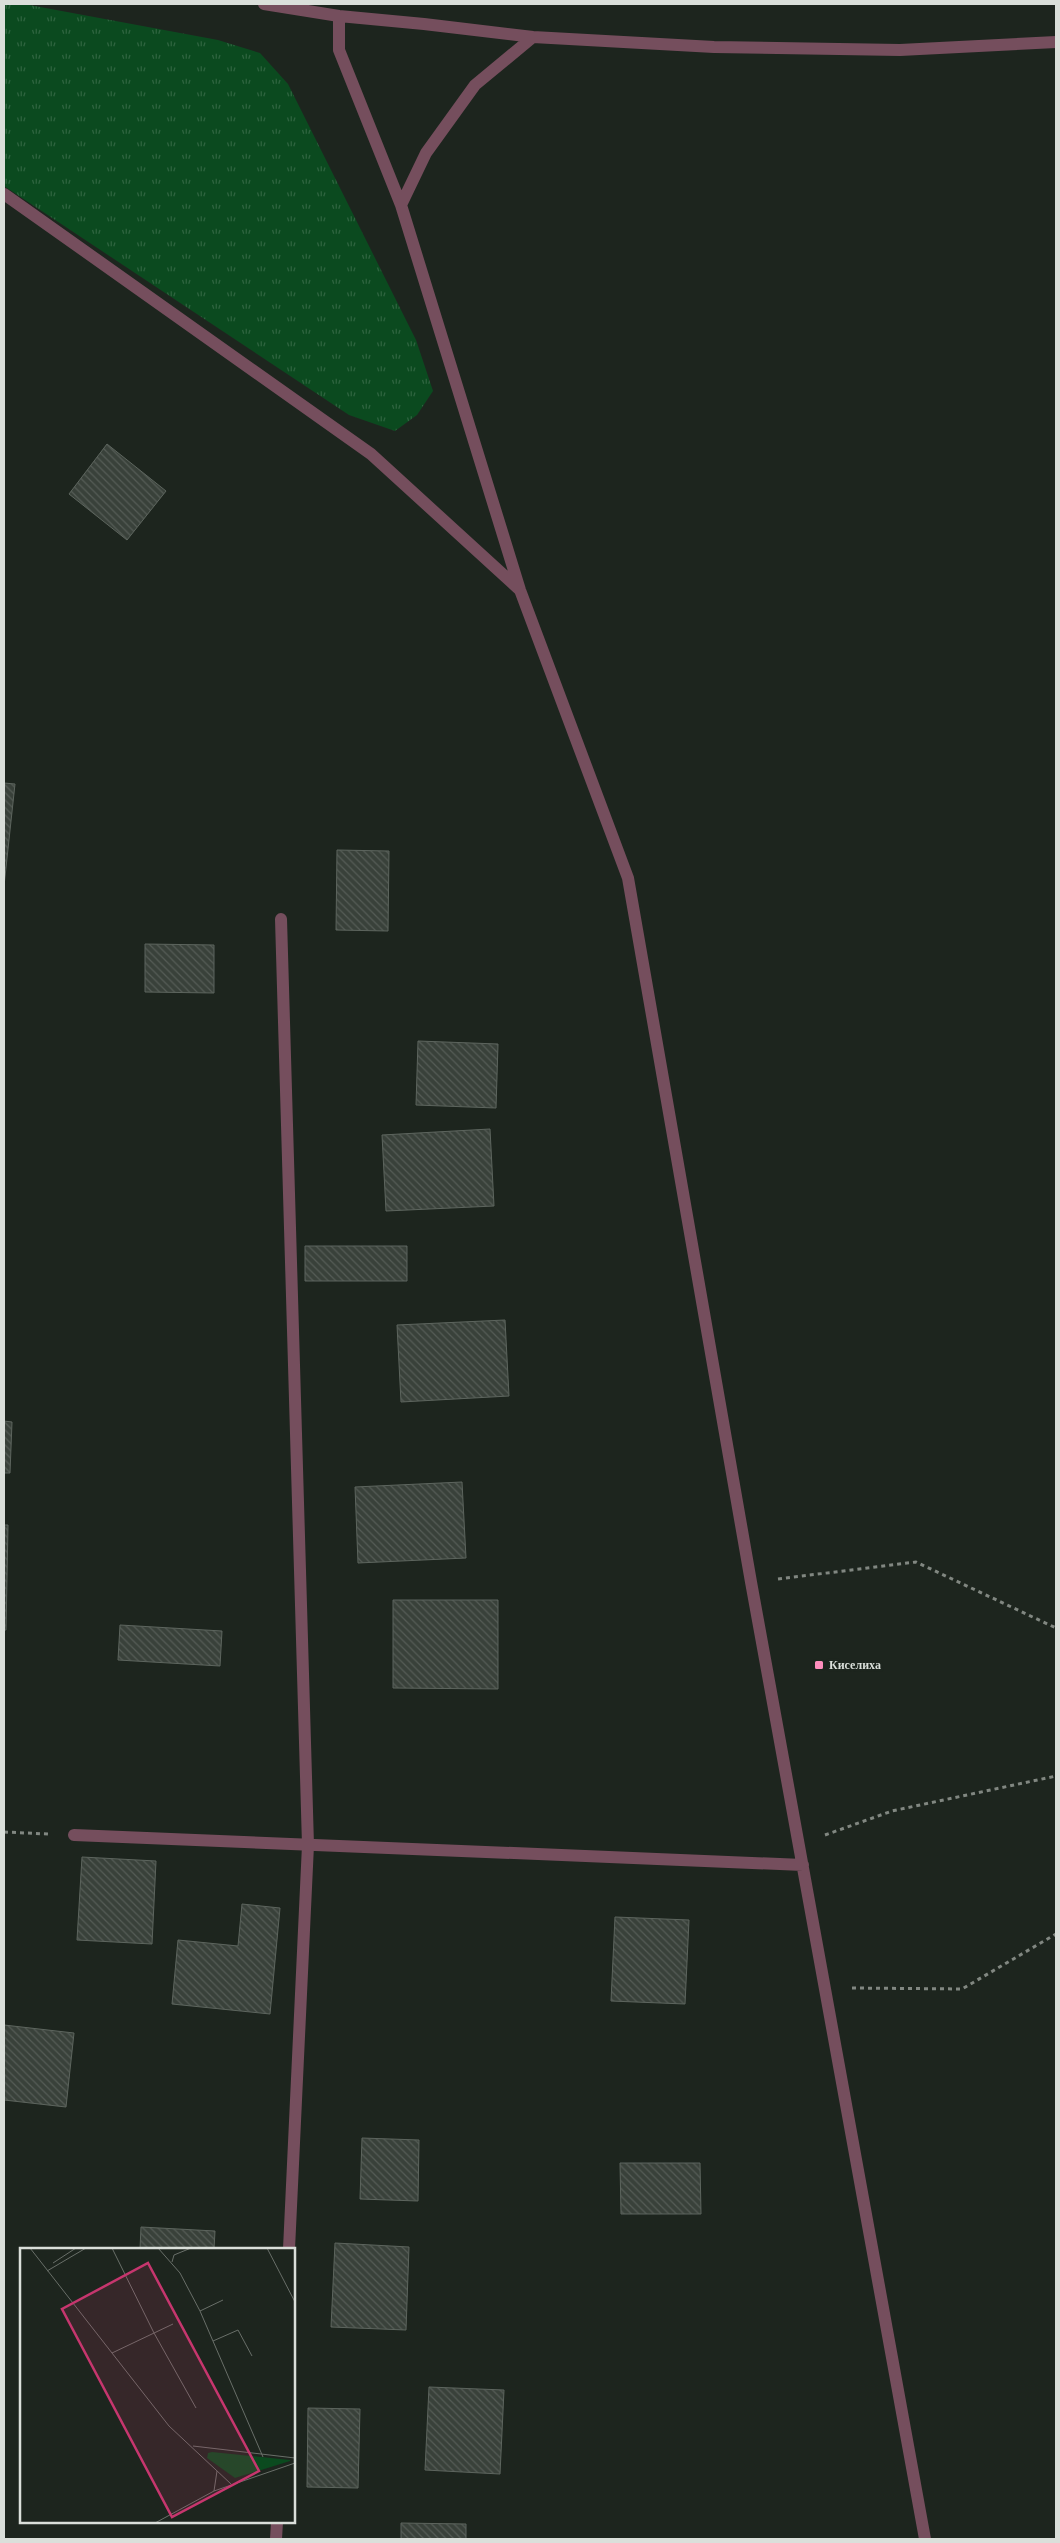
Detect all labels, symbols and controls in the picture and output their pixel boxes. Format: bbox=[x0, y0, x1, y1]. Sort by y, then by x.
place label: Киселиха bbox=[829, 1658, 881, 1672]
marker: Киселиха bbox=[813, 1659, 825, 1671]
inset map bbox=[20, 2248, 295, 2523]

